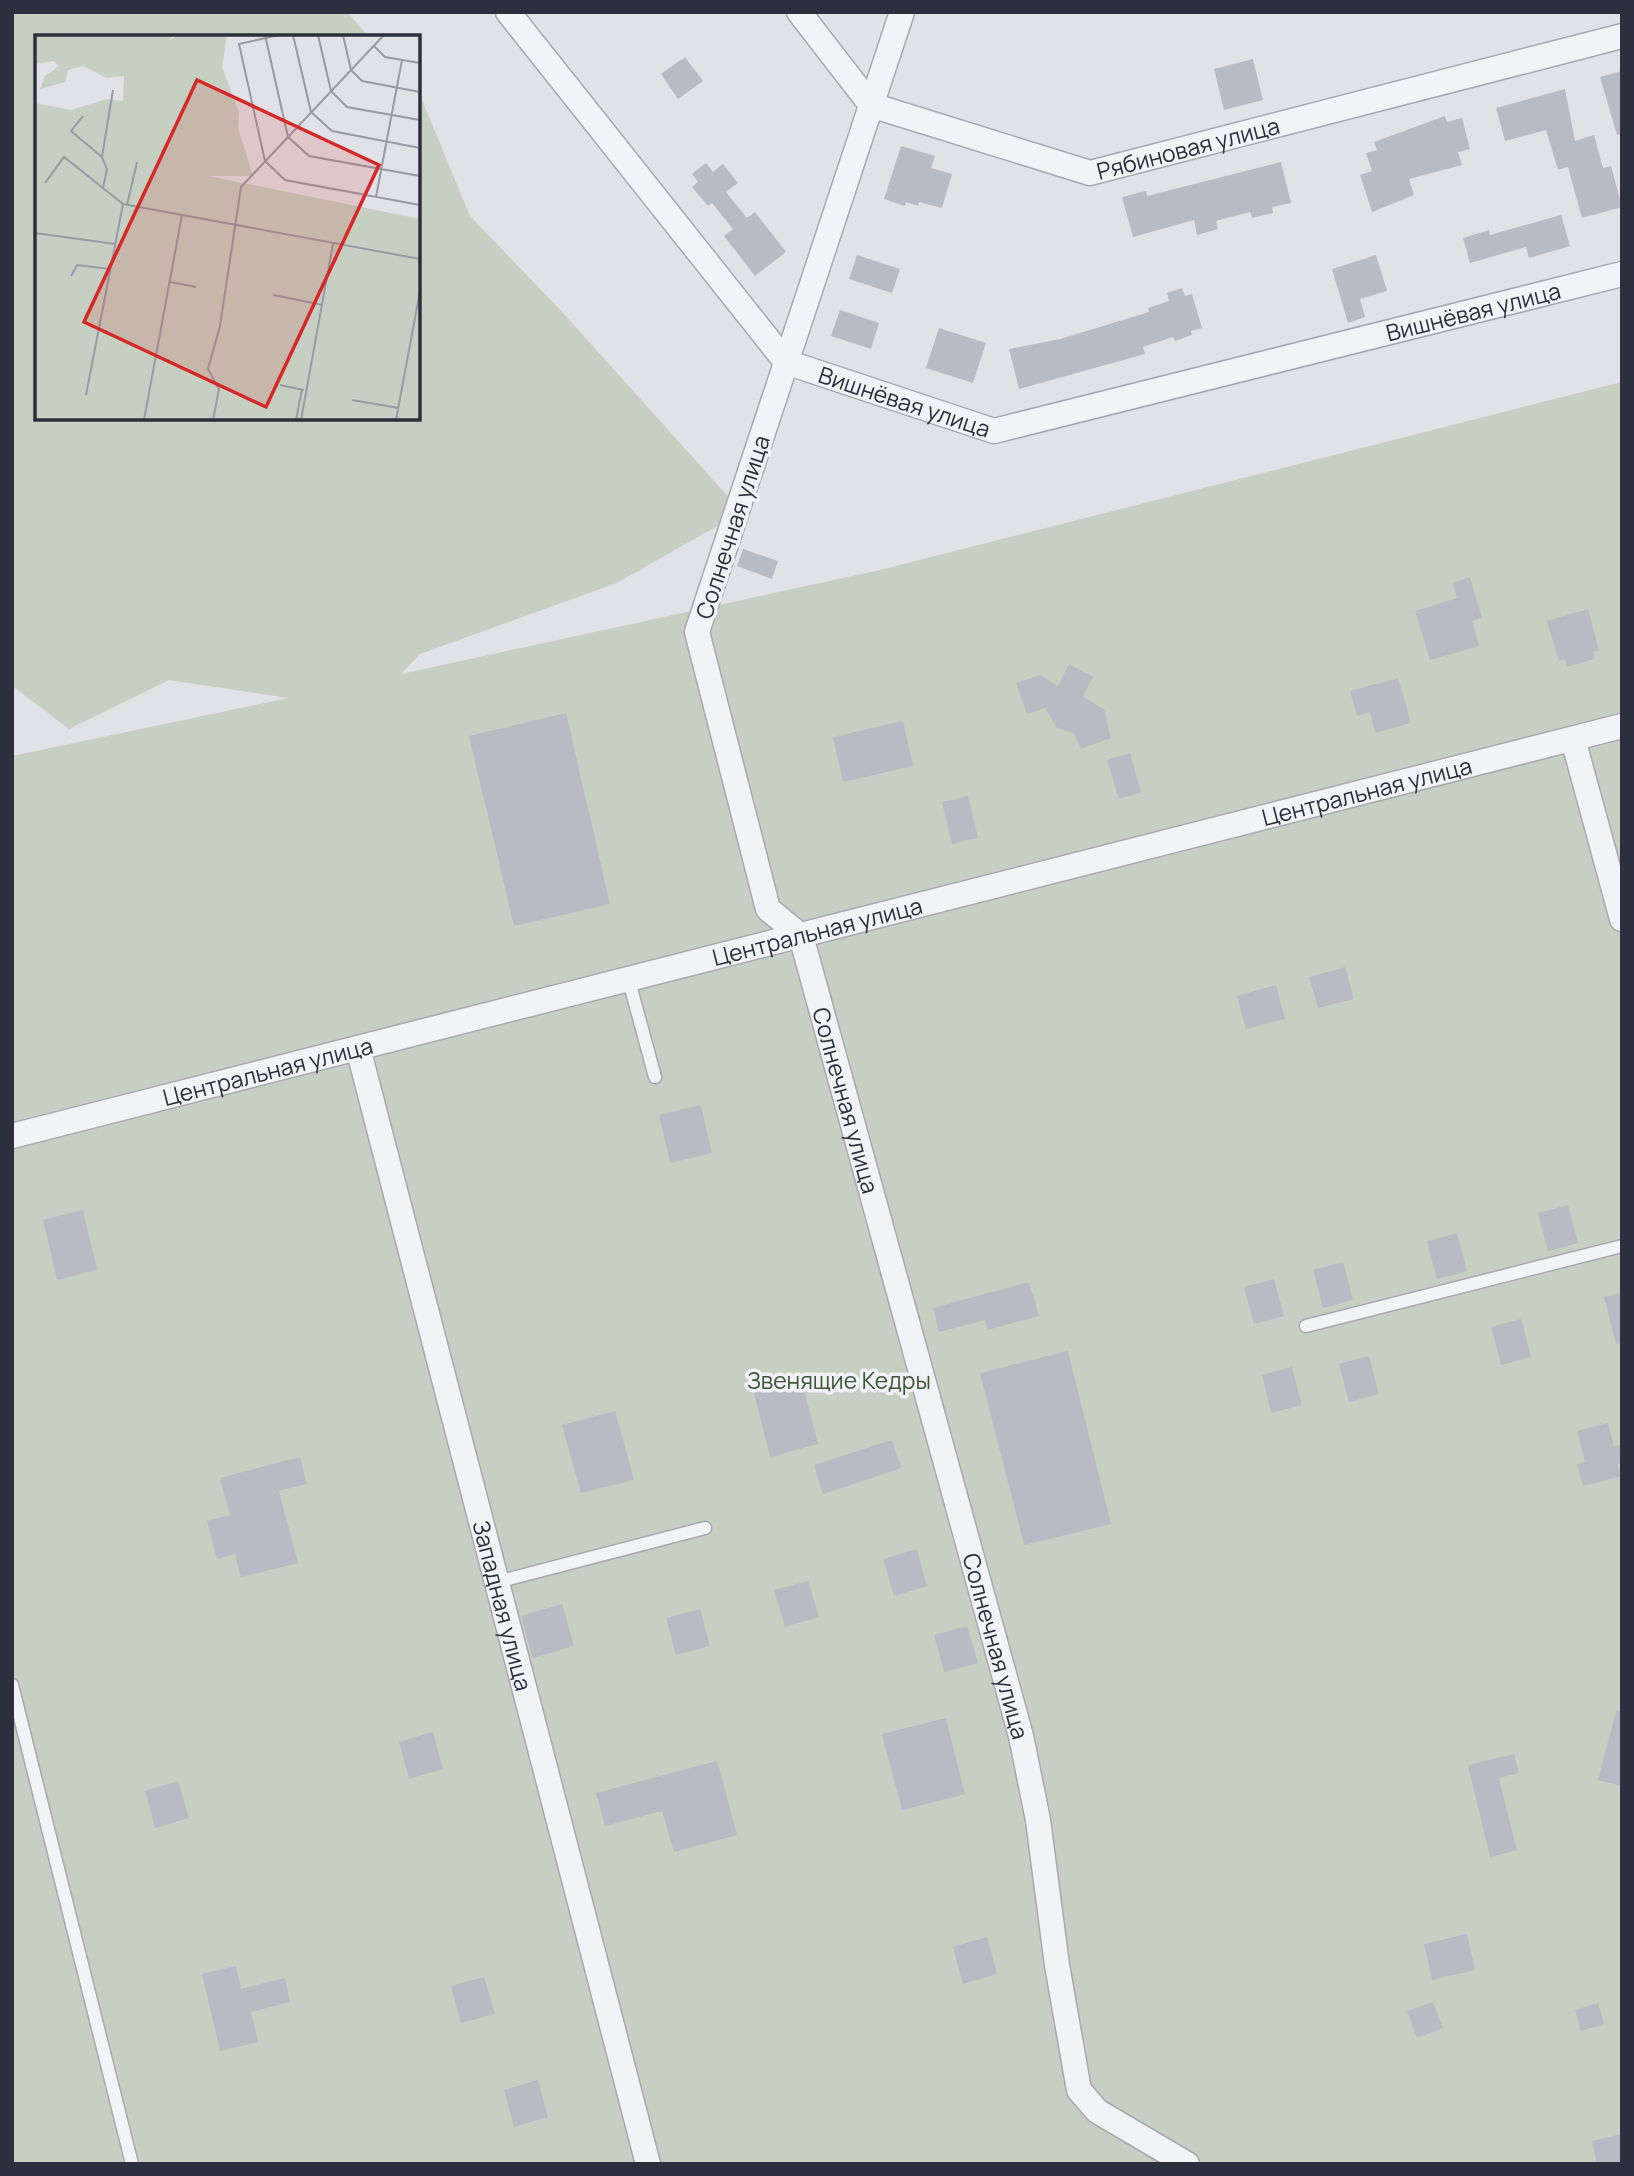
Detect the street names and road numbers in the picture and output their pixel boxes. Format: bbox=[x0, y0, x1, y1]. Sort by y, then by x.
street label: Рябиновая улица bbox=[1093, 109, 1283, 187]
street label: Вишнёвая улица bbox=[1382, 274, 1564, 348]
street label: Вишнёвая улица bbox=[815, 358, 995, 445]
street label: Солнечная улица bbox=[687, 431, 777, 623]
street label: Центральная улица bbox=[1258, 749, 1475, 833]
street label: Центральная улица bbox=[709, 889, 926, 973]
street label: Солнечная улица bbox=[805, 1004, 887, 1197]
street label: Центральная улица bbox=[159, 1029, 376, 1113]
street label: Западная улица bbox=[465, 1517, 540, 1694]
street label: Солнечная улица bbox=[955, 1549, 1037, 1743]

